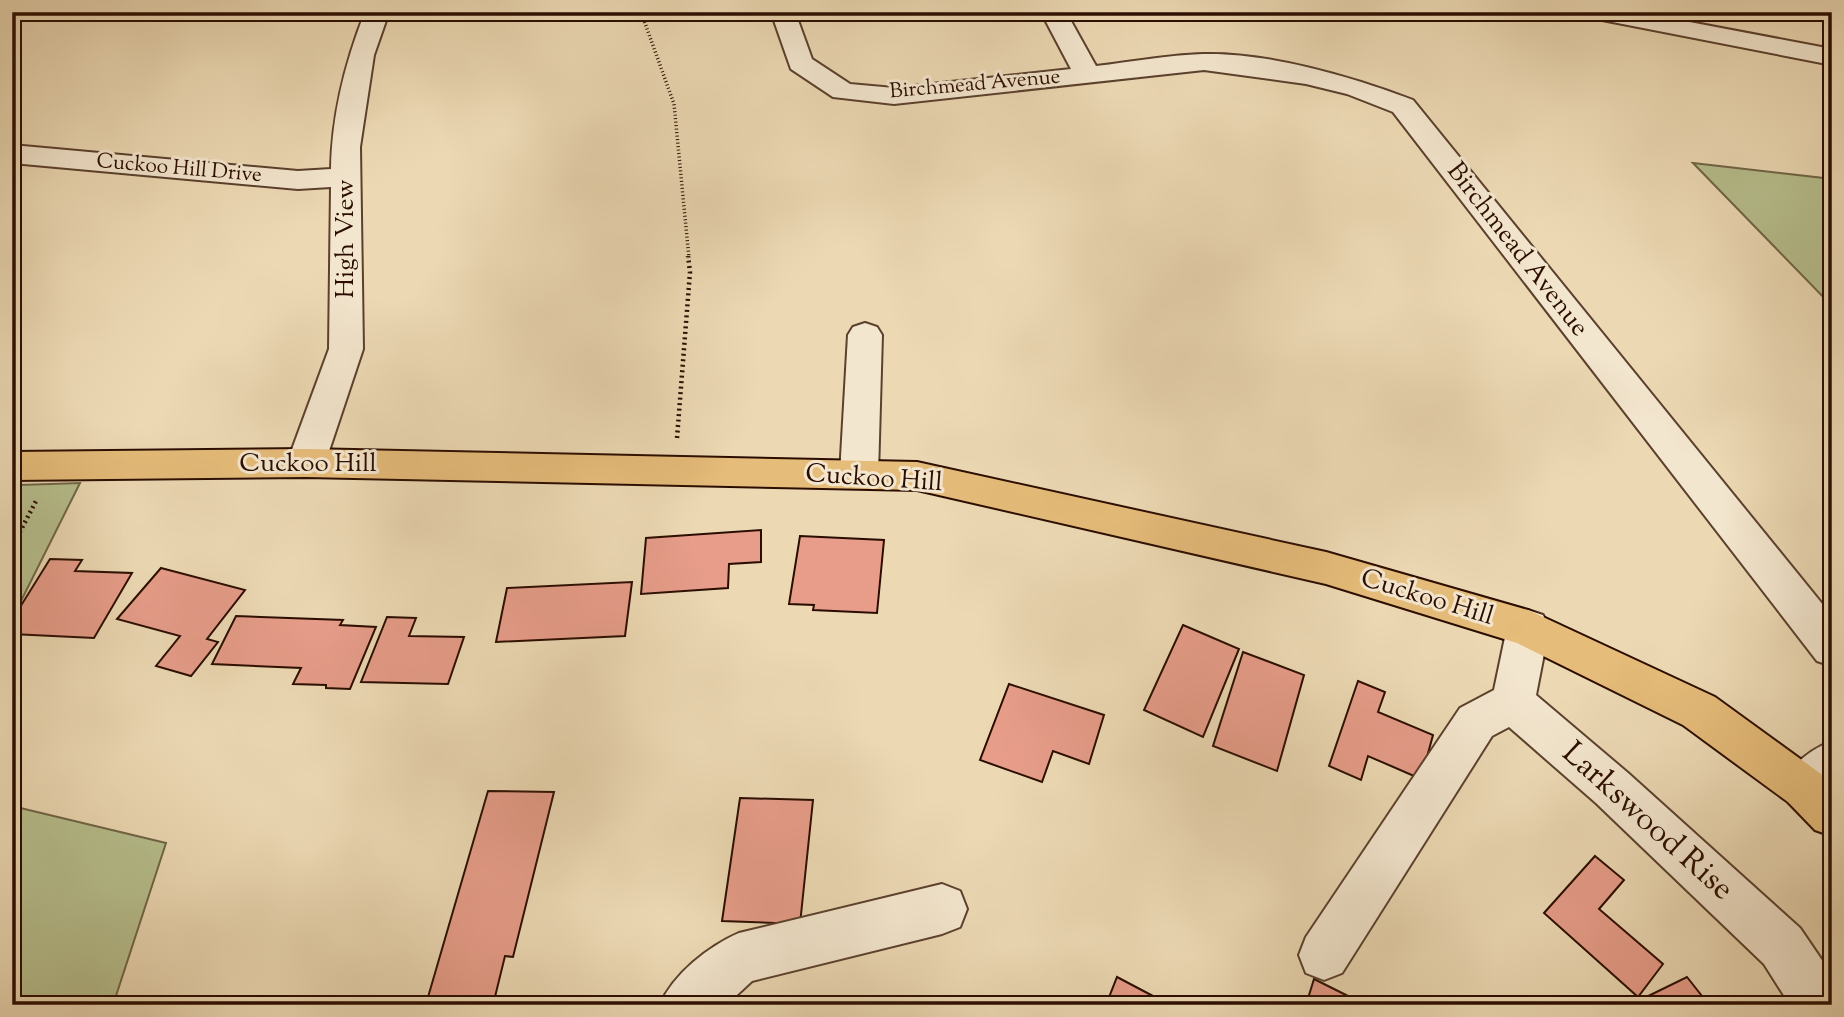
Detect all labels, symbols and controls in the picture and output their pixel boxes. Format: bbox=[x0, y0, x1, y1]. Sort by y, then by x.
street label: Birchmead Avenue bbox=[888, 63, 1062, 107]
street label: Cuckoo Hill Drive bbox=[95, 147, 263, 191]
street label: Birchmead Avenue bbox=[1437, 155, 1597, 345]
street label: High View bbox=[328, 179, 365, 299]
street label: Cuckoo Hill bbox=[239, 446, 377, 483]
street label: Cuckoo Hill bbox=[804, 456, 944, 502]
street label: Cuckoo Hill bbox=[1356, 560, 1498, 636]
street label: Larkswood Rise bbox=[1551, 732, 1743, 912]

